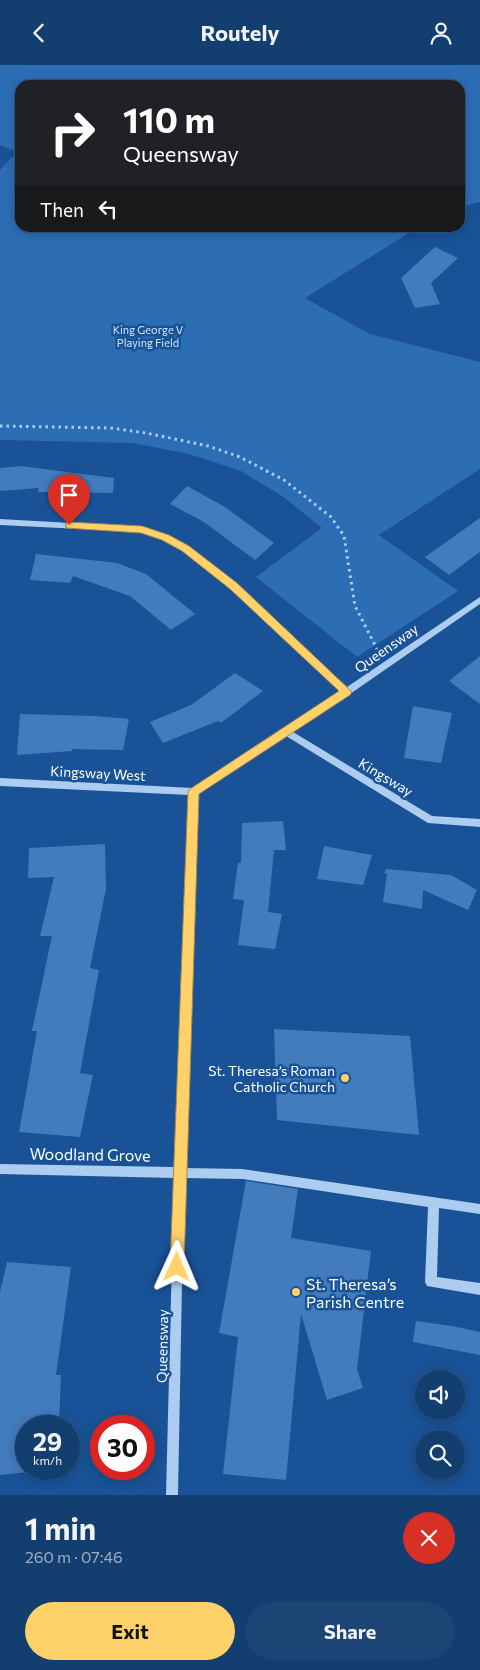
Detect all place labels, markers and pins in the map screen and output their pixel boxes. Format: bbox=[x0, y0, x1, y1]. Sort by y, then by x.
pin bbox=[48, 474, 90, 525]
place label: St. Theresa’s Roman Catholic Church bbox=[208, 1062, 335, 1095]
marker: St. Theresa’s Roman Catholic Church bbox=[339, 1072, 351, 1084]
place label: St. Theresa’s Parish Centre bbox=[306, 1274, 404, 1311]
marker: St. Theresa’s Parish Centre bbox=[290, 1286, 302, 1298]

